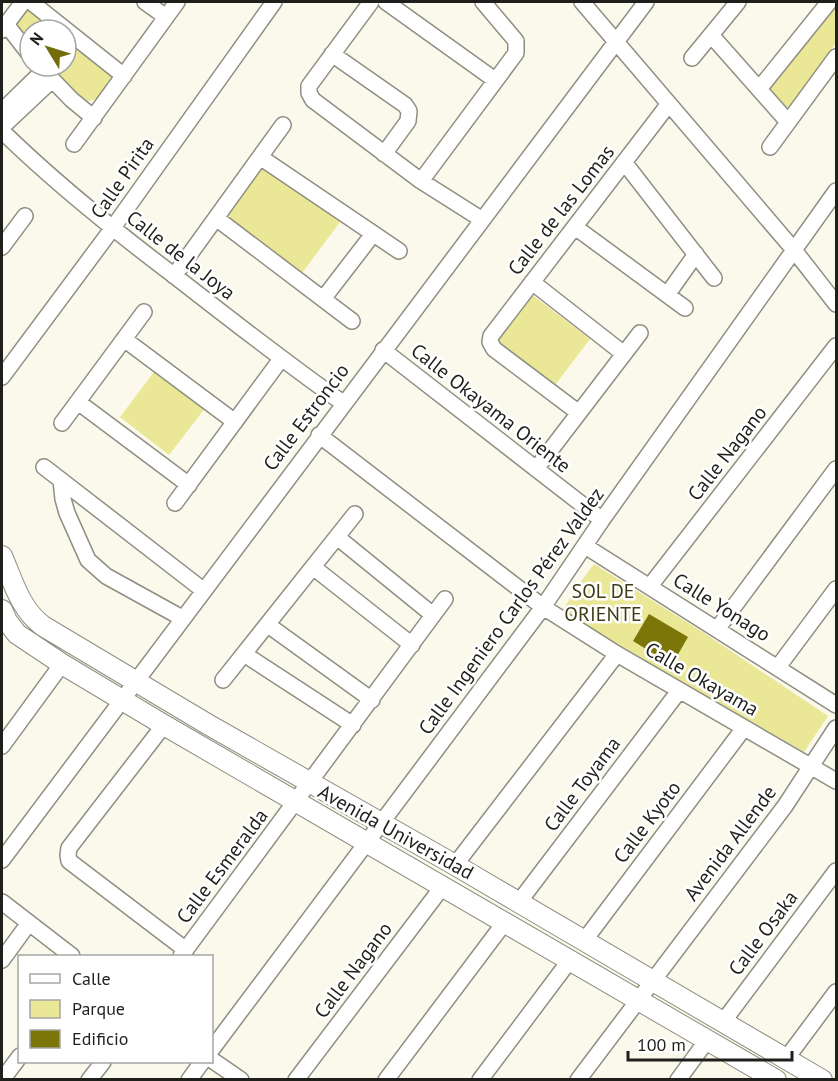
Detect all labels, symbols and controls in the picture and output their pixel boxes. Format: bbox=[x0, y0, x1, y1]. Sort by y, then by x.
north arrow bbox=[18, 18, 78, 78]
text: N bbox=[25, 28, 47, 49]
street label: Calle Pirita bbox=[85, 132, 159, 224]
street label: Calle de las Lomas bbox=[502, 140, 620, 280]
street label: Calle de la Joya bbox=[121, 204, 241, 306]
street label: Calle Okayama Oriente bbox=[406, 337, 576, 479]
street label: Calle Estroncio bbox=[257, 358, 355, 476]
street label: Calle Nagano bbox=[682, 400, 772, 506]
street label: Calle Ingeniero Carlos Pérez Valdez bbox=[412, 482, 610, 740]
street label: Calle Yonago bbox=[668, 567, 776, 647]
park label: SOL DE ORIENTE bbox=[564, 578, 642, 627]
street label: Calle Okayama bbox=[641, 636, 763, 722]
street label: Calle Toyama bbox=[538, 731, 626, 837]
street label: Calle Kyoto bbox=[608, 776, 686, 868]
street label: Avenida Universidad bbox=[314, 778, 478, 886]
street label: Avenida Allende bbox=[678, 780, 782, 906]
street label: Calle Esmeralda bbox=[170, 803, 274, 929]
street label: Calle Osaka bbox=[723, 885, 803, 981]
street label: Calle Nagano bbox=[308, 917, 398, 1023]
legend bbox=[18, 955, 213, 1063]
text: Calle bbox=[72, 967, 111, 990]
text: Parque bbox=[72, 997, 125, 1020]
scale bar bbox=[628, 1024, 792, 1062]
text: Edificio bbox=[72, 1027, 128, 1050]
text: 100 m bbox=[637, 1033, 686, 1056]

